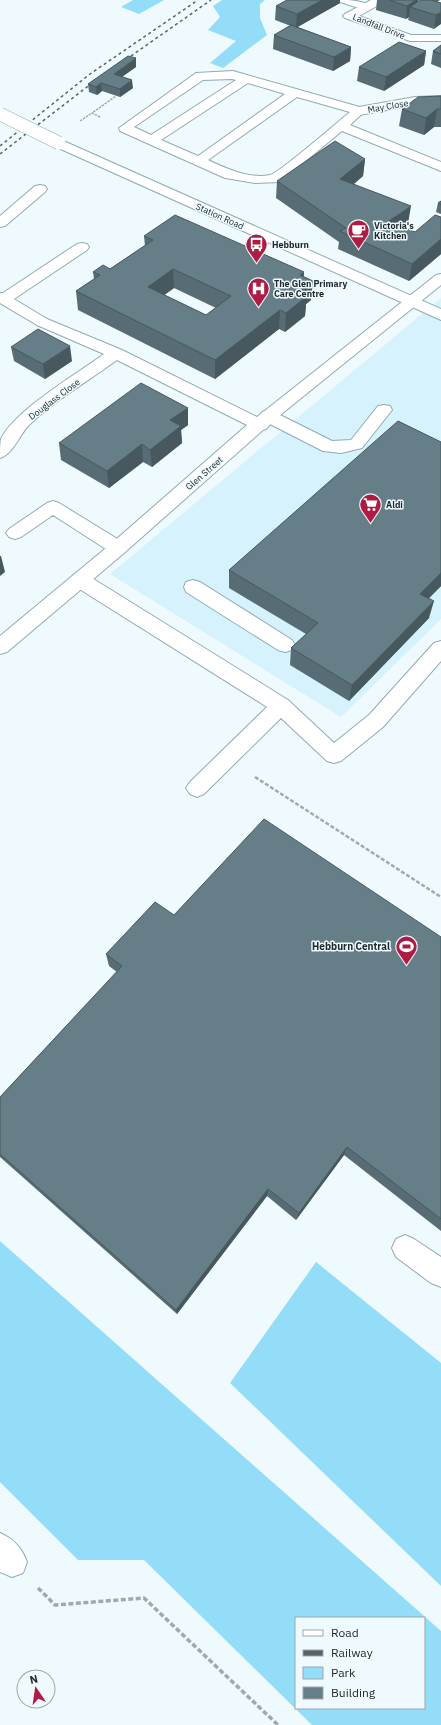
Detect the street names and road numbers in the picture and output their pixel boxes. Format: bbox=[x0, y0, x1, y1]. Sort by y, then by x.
street label: Landfall Drive bbox=[351, 11, 407, 41]
street label: May Close bbox=[367, 97, 409, 115]
street label: Station Road bbox=[194, 200, 246, 232]
street label: Douglass Close bbox=[26, 376, 82, 422]
street label: Glen Street bbox=[183, 454, 225, 492]

